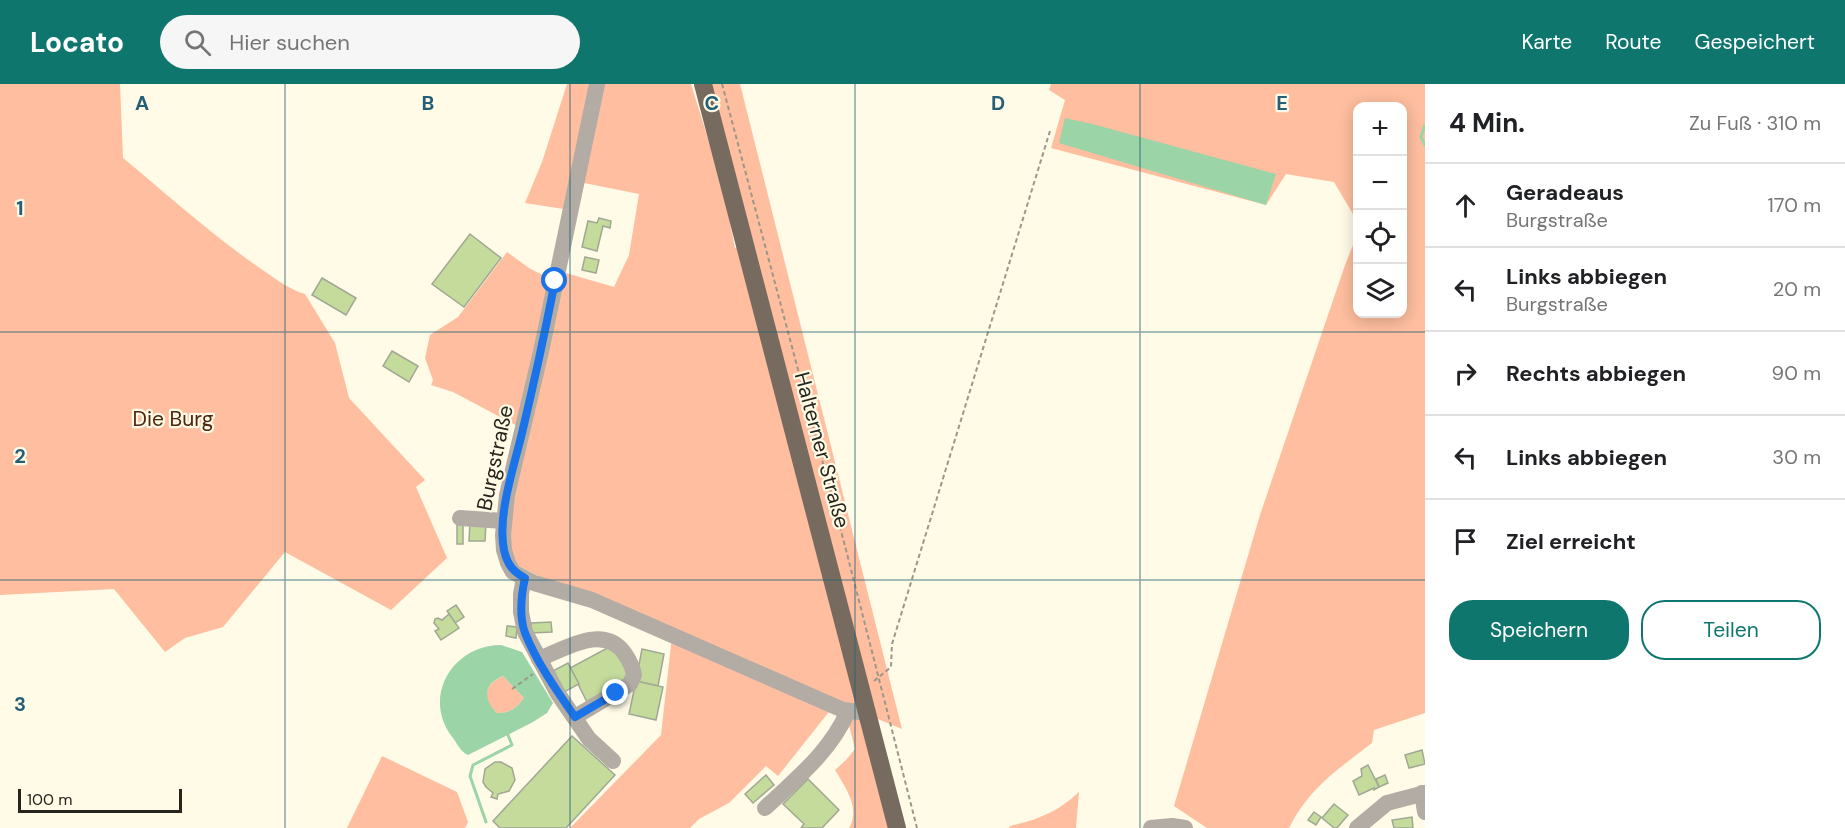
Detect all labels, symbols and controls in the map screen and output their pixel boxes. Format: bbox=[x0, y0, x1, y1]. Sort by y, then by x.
search box bbox=[160, 15, 580, 69]
text: Locato bbox=[30, 24, 124, 61]
icon: search bbox=[181, 26, 214, 59]
text: Hier suchen bbox=[229, 28, 350, 57]
text: Karte bbox=[1521, 28, 1572, 56]
text: Route bbox=[1605, 28, 1661, 56]
text: Gespeichert bbox=[1694, 28, 1815, 56]
text: A bbox=[135, 90, 149, 116]
text: B bbox=[422, 90, 434, 116]
text: C bbox=[705, 90, 719, 116]
text: D bbox=[991, 90, 1005, 116]
text: E bbox=[1276, 90, 1288, 116]
map controls bbox=[1353, 102, 1407, 318]
button: + bbox=[1353, 102, 1407, 156]
text: 4 Min. bbox=[1449, 106, 1525, 140]
text: Zu Fuß · 310 m bbox=[1689, 110, 1821, 136]
button: − bbox=[1353, 156, 1407, 210]
text: Geradeaus bbox=[1506, 178, 1624, 207]
icon: ahead bbox=[1449, 189, 1482, 222]
text: 170 m bbox=[1768, 192, 1821, 218]
text: 1 bbox=[16, 195, 24, 221]
text: Burgstraße bbox=[1506, 207, 1608, 233]
button: locate bbox=[1353, 210, 1407, 264]
text: Links abbiegen bbox=[1506, 262, 1667, 291]
button: layers bbox=[1353, 264, 1407, 318]
route start bbox=[541, 267, 567, 293]
icon: left bbox=[1449, 273, 1482, 306]
text: 20 m bbox=[1773, 276, 1821, 302]
text: Burgstraße bbox=[1506, 291, 1608, 317]
icon: right bbox=[1449, 357, 1482, 390]
text: Rechts abbiegen bbox=[1506, 359, 1686, 388]
text: 90 m bbox=[1772, 360, 1821, 386]
street label: Halterner Straße bbox=[788, 369, 856, 531]
street label: Burgstraße bbox=[470, 403, 520, 513]
park label: Die Burg bbox=[133, 405, 214, 433]
icon: left bbox=[1449, 441, 1482, 474]
text: 2 bbox=[14, 443, 26, 469]
text: Links abbiegen bbox=[1506, 443, 1667, 472]
text: 30 m bbox=[1772, 444, 1821, 470]
icon: arrive bbox=[1449, 525, 1482, 558]
text: Ziel erreicht bbox=[1506, 527, 1636, 556]
button: Speichern bbox=[1449, 600, 1629, 660]
button: Teilen bbox=[1641, 600, 1821, 660]
route end bbox=[602, 679, 628, 705]
text: 3 bbox=[14, 691, 26, 717]
scale bar bbox=[18, 786, 182, 814]
text: 100 m bbox=[27, 789, 72, 810]

